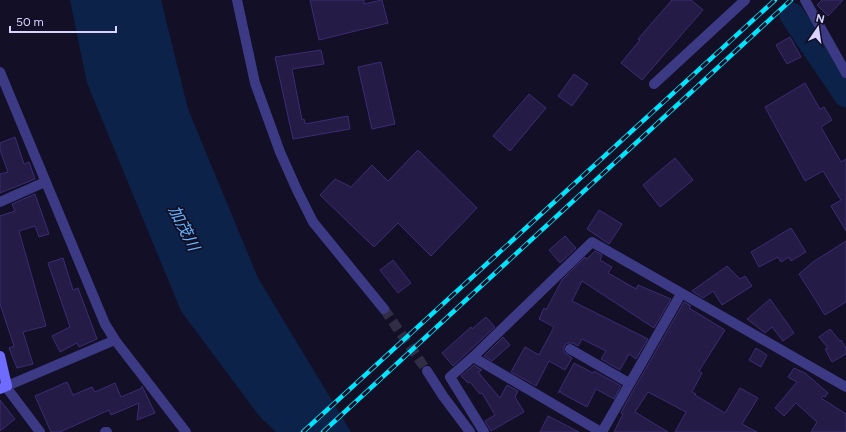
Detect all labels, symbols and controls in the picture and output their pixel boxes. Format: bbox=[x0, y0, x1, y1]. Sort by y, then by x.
scale bar bbox=[10, 8, 116, 34]
north arrow bbox=[798, 8, 838, 48]
text: N bbox=[815, 11, 826, 26]
text: 50 m bbox=[16, 15, 44, 29]
water label: 加茂川 bbox=[165, 202, 204, 255]

